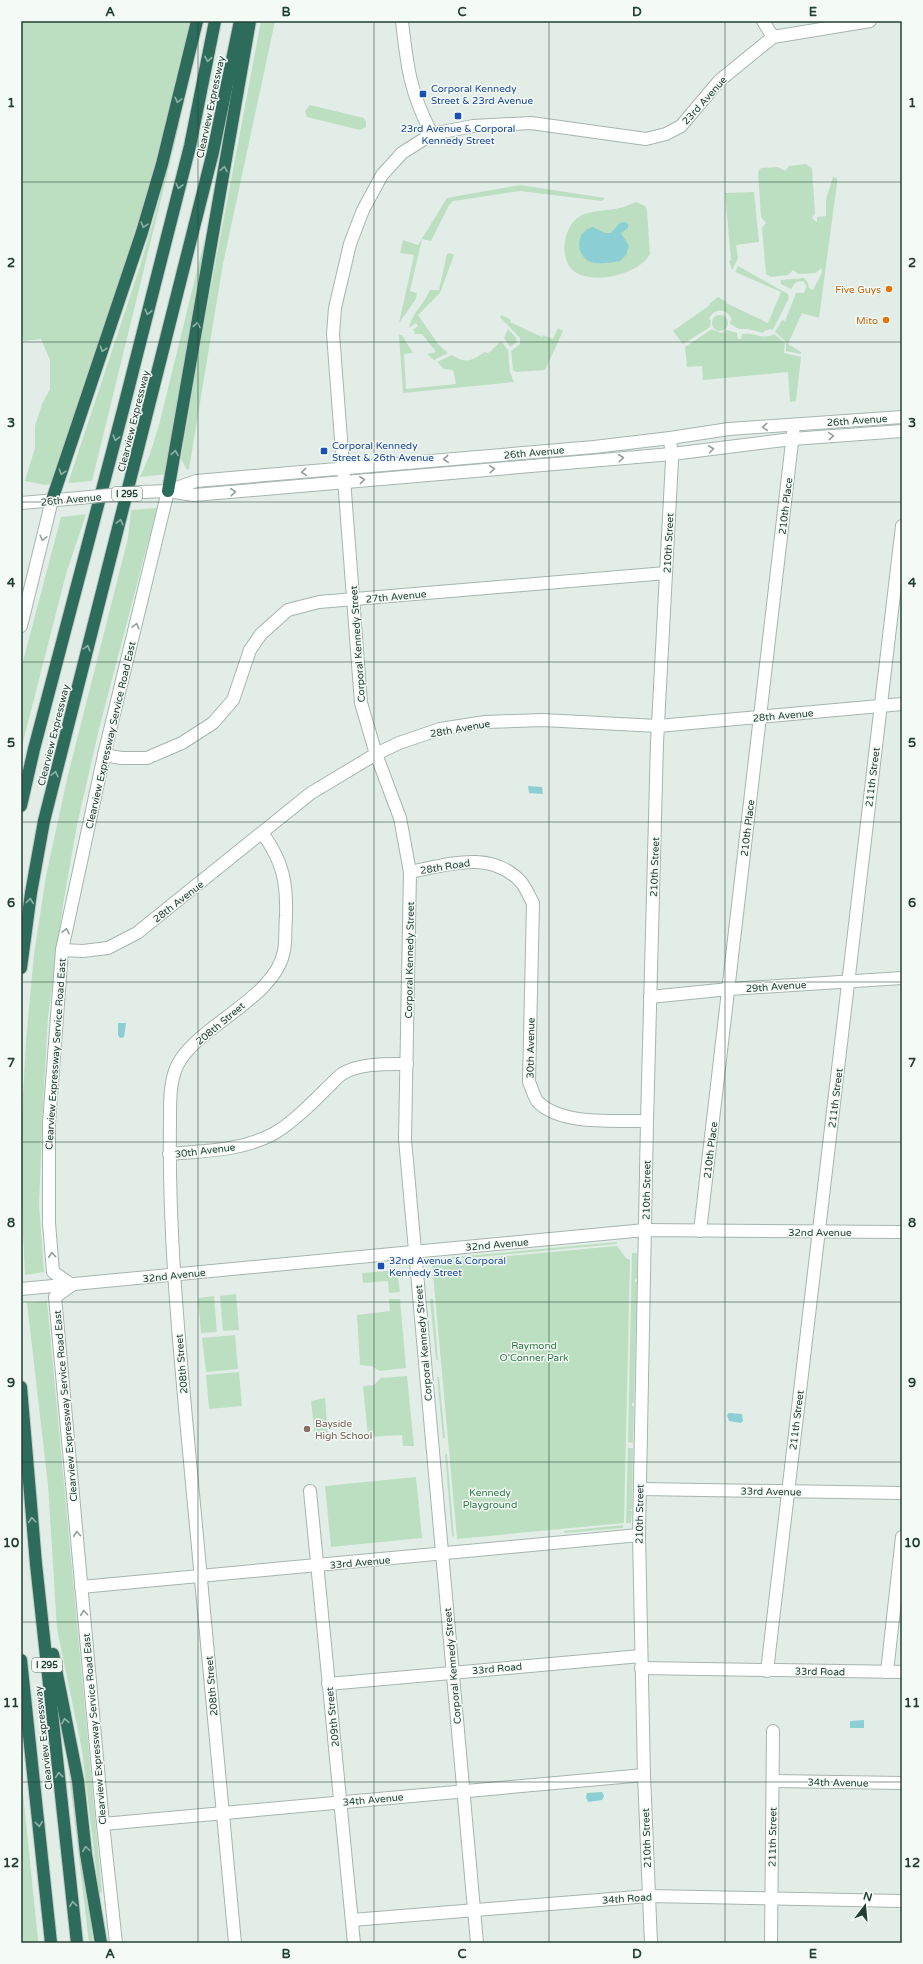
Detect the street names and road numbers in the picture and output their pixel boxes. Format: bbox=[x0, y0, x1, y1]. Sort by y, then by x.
street label: Clearview Expressway bbox=[194, 54, 228, 159]
street label: 23rd Avenue bbox=[680, 74, 730, 127]
street label: Clearview Expressway bbox=[116, 369, 153, 473]
street label: 26th Avenue bbox=[826, 413, 888, 429]
street label: 26th Avenue bbox=[503, 444, 565, 462]
street label: 210th Place bbox=[777, 477, 795, 535]
road number: I 295 bbox=[112, 487, 142, 501]
street label: 26th Avenue bbox=[40, 491, 102, 509]
street label: 210th Street bbox=[661, 513, 677, 573]
street label: Corporal Kennedy Street bbox=[348, 585, 368, 703]
street label: 27th Avenue bbox=[365, 588, 427, 606]
street label: Clearview Expressway Service Road East bbox=[84, 640, 138, 830]
street label: Clearview Expressway bbox=[36, 683, 73, 787]
street label: 28th Avenue bbox=[752, 707, 814, 725]
street label: 28th Avenue bbox=[429, 718, 492, 740]
street label: 211th Street bbox=[863, 746, 883, 808]
street label: 210th Place bbox=[739, 799, 757, 857]
street label: 210th Street bbox=[648, 837, 662, 897]
street label: 28th Road bbox=[419, 857, 471, 877]
street label: 28th Avenue bbox=[151, 878, 207, 925]
street label: Corporal Kennedy Street bbox=[403, 901, 417, 1018]
street label: Clearview Expressway Service Road East bbox=[43, 958, 69, 1150]
street label: 29th Avenue bbox=[745, 979, 807, 995]
street label: 208th Street bbox=[194, 1000, 248, 1048]
street label: 30th Avenue bbox=[524, 1017, 538, 1079]
street label: 211th Street bbox=[826, 1067, 846, 1129]
street label: 210th Place bbox=[702, 1121, 720, 1179]
street label: 30th Avenue bbox=[174, 1141, 236, 1161]
street label: 210th Street bbox=[640, 1160, 654, 1220]
street label: 32nd Avenue bbox=[788, 1227, 852, 1239]
street label: 32nd Avenue bbox=[465, 1236, 529, 1254]
street label: 32nd Avenue bbox=[142, 1267, 207, 1285]
street label: Corporal Kennedy Street bbox=[413, 1284, 435, 1402]
street label: Clearview Expressway Service Road East bbox=[52, 1310, 80, 1502]
street label: 208th Street bbox=[173, 1333, 191, 1394]
street label: 211th Street bbox=[787, 1389, 807, 1451]
street label: 210th Street bbox=[633, 1484, 647, 1544]
street label: 33rd Avenue bbox=[740, 1485, 802, 1499]
street label: 33rd Avenue bbox=[329, 1554, 391, 1572]
street label: Corporal Kennedy Street bbox=[442, 1607, 464, 1725]
street label: Clearview Expressway Service Road East bbox=[81, 1633, 109, 1825]
street label: 208th Street bbox=[203, 1655, 221, 1716]
road number: I 295 bbox=[32, 1658, 62, 1672]
street label: 33rd Road bbox=[472, 1661, 523, 1677]
street label: 33rd Road bbox=[795, 1666, 845, 1678]
street label: Clearview Expressway bbox=[33, 1685, 55, 1790]
street label: 209th Street bbox=[324, 1686, 342, 1747]
street label: 34th Avenue bbox=[807, 1776, 869, 1790]
street label: 34th Avenue bbox=[342, 1791, 404, 1809]
street label: 211th Street bbox=[766, 1807, 780, 1867]
street label: 210th Street bbox=[640, 1808, 654, 1868]
street label: 34th Road bbox=[602, 1891, 653, 1907]

